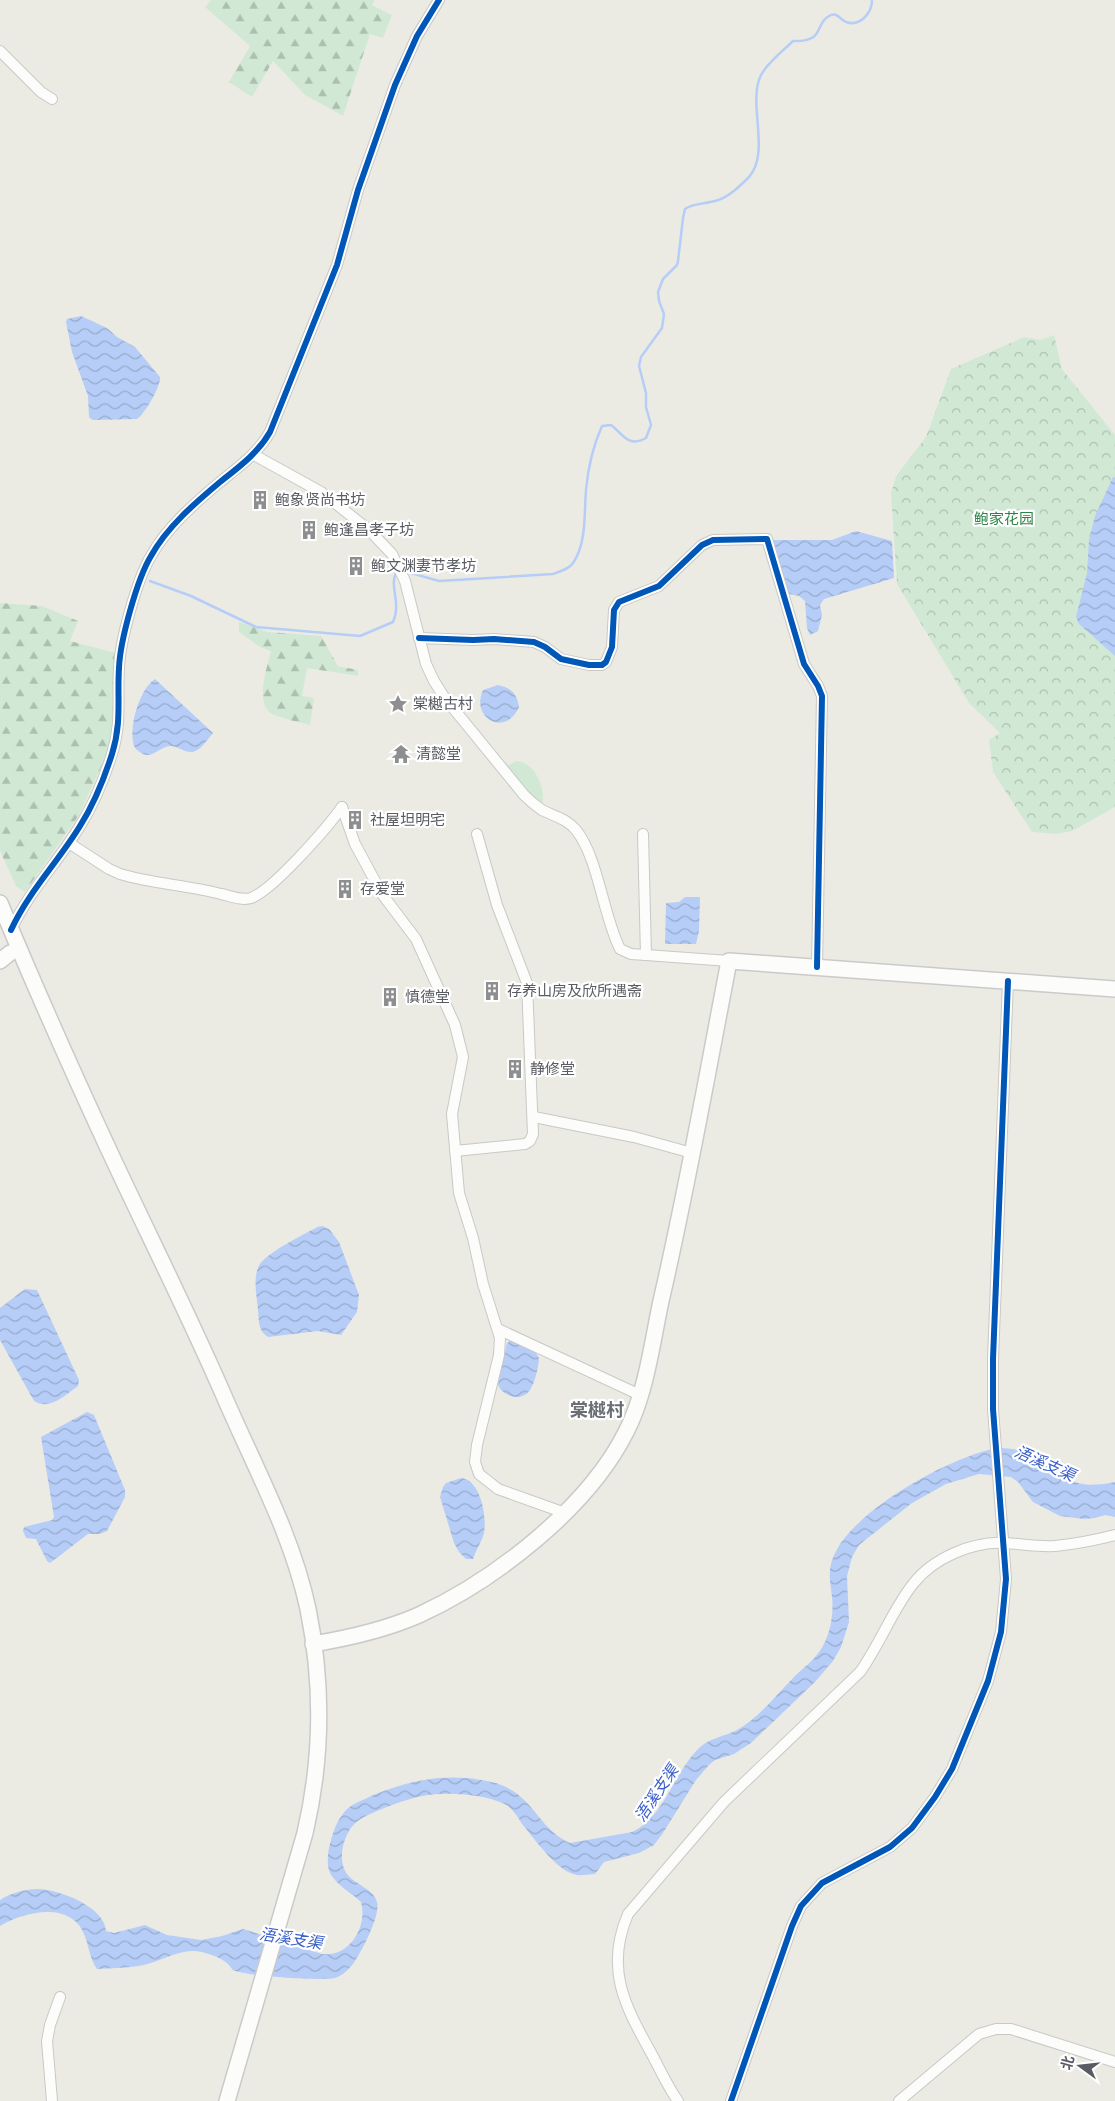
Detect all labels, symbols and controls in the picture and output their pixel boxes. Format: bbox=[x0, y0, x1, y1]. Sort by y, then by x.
building icon: 鲍象贤尚书坊 bbox=[249, 489, 271, 511]
place label: 鲍象贤尚书坊 bbox=[275, 491, 365, 509]
park label: 鲍家花园 bbox=[974, 510, 1034, 528]
building icon: 鲍逢昌孝子坊 bbox=[298, 519, 320, 541]
place label: 鲍逢昌孝子坊 bbox=[324, 521, 414, 539]
building icon: 鲍文渊妻节孝坊 bbox=[345, 555, 367, 577]
place label: 鲍文渊妻节孝坊 bbox=[371, 557, 476, 575]
place icon: 棠樾古村 bbox=[387, 693, 409, 715]
place label: 棠樾古村 bbox=[413, 695, 473, 713]
temple icon: 清懿堂 bbox=[390, 743, 412, 765]
place label: 清懿堂 bbox=[416, 745, 461, 763]
building icon: 社屋坦明宅 bbox=[344, 809, 366, 831]
place label: 社屋坦明宅 bbox=[370, 811, 445, 829]
building icon: 存爱堂 bbox=[334, 878, 356, 900]
place label: 存爱堂 bbox=[360, 880, 405, 898]
building icon: 存养山房及欣所遇斋 bbox=[481, 980, 503, 1002]
place label: 存养山房及欣所遇斋 bbox=[507, 982, 642, 1000]
building icon: 慎德堂 bbox=[379, 986, 401, 1008]
place label: 慎德堂 bbox=[405, 988, 450, 1006]
building icon: 静修堂 bbox=[504, 1058, 526, 1080]
place label: 静修堂 bbox=[530, 1060, 575, 1078]
district label: 棠樾村 bbox=[570, 1399, 624, 1421]
water label: 浯溪支渠 bbox=[1012, 1442, 1080, 1486]
water label: 浯溪支渠 bbox=[631, 1760, 683, 1825]
water label: 浯溪支渠 bbox=[258, 1924, 326, 1953]
north arrow bbox=[1055, 2041, 1105, 2091]
text: 北 bbox=[1058, 2054, 1078, 2072]

